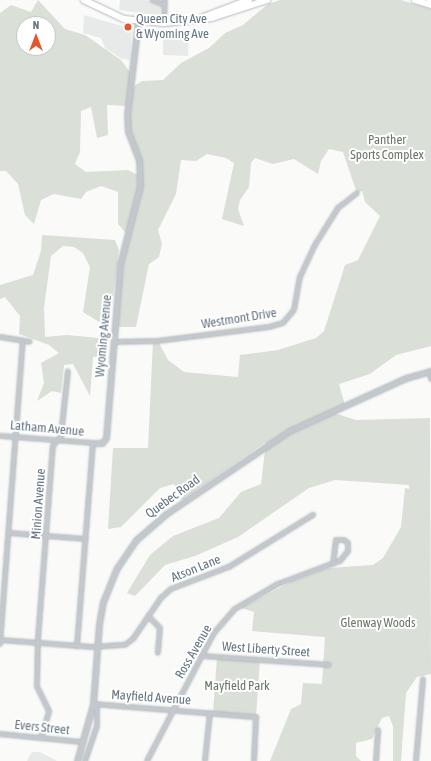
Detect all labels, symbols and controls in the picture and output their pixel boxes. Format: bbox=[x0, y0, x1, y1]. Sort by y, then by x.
place label: Queen City Ave & Wyoming Ave bbox=[136, 12, 209, 43]
north arrow bbox=[16, 16, 56, 56]
text: N bbox=[33, 19, 39, 31]
marker: Queen City Ave & Wyoming Ave bbox=[123, 22, 133, 32]
park label: Panther Sports Complex bbox=[350, 133, 424, 164]
street label: Wyoming Avenue bbox=[93, 294, 115, 378]
street label: Westmont Drive bbox=[200, 305, 278, 333]
street label: Latham Avenue bbox=[9, 418, 85, 440]
street label: Minion Avenue bbox=[29, 468, 49, 540]
street label: Quebec Road bbox=[143, 472, 203, 522]
street label: Atson Lane bbox=[169, 552, 223, 586]
park label: Glenway Woods bbox=[340, 615, 416, 631]
street label: Ross Avenue bbox=[172, 622, 216, 682]
street label: West Liberty Street bbox=[221, 639, 311, 661]
park label: Mayfield Park bbox=[204, 678, 270, 694]
street label: Mayfield Avenue bbox=[111, 687, 191, 709]
street label: Evers Street bbox=[14, 717, 70, 739]

